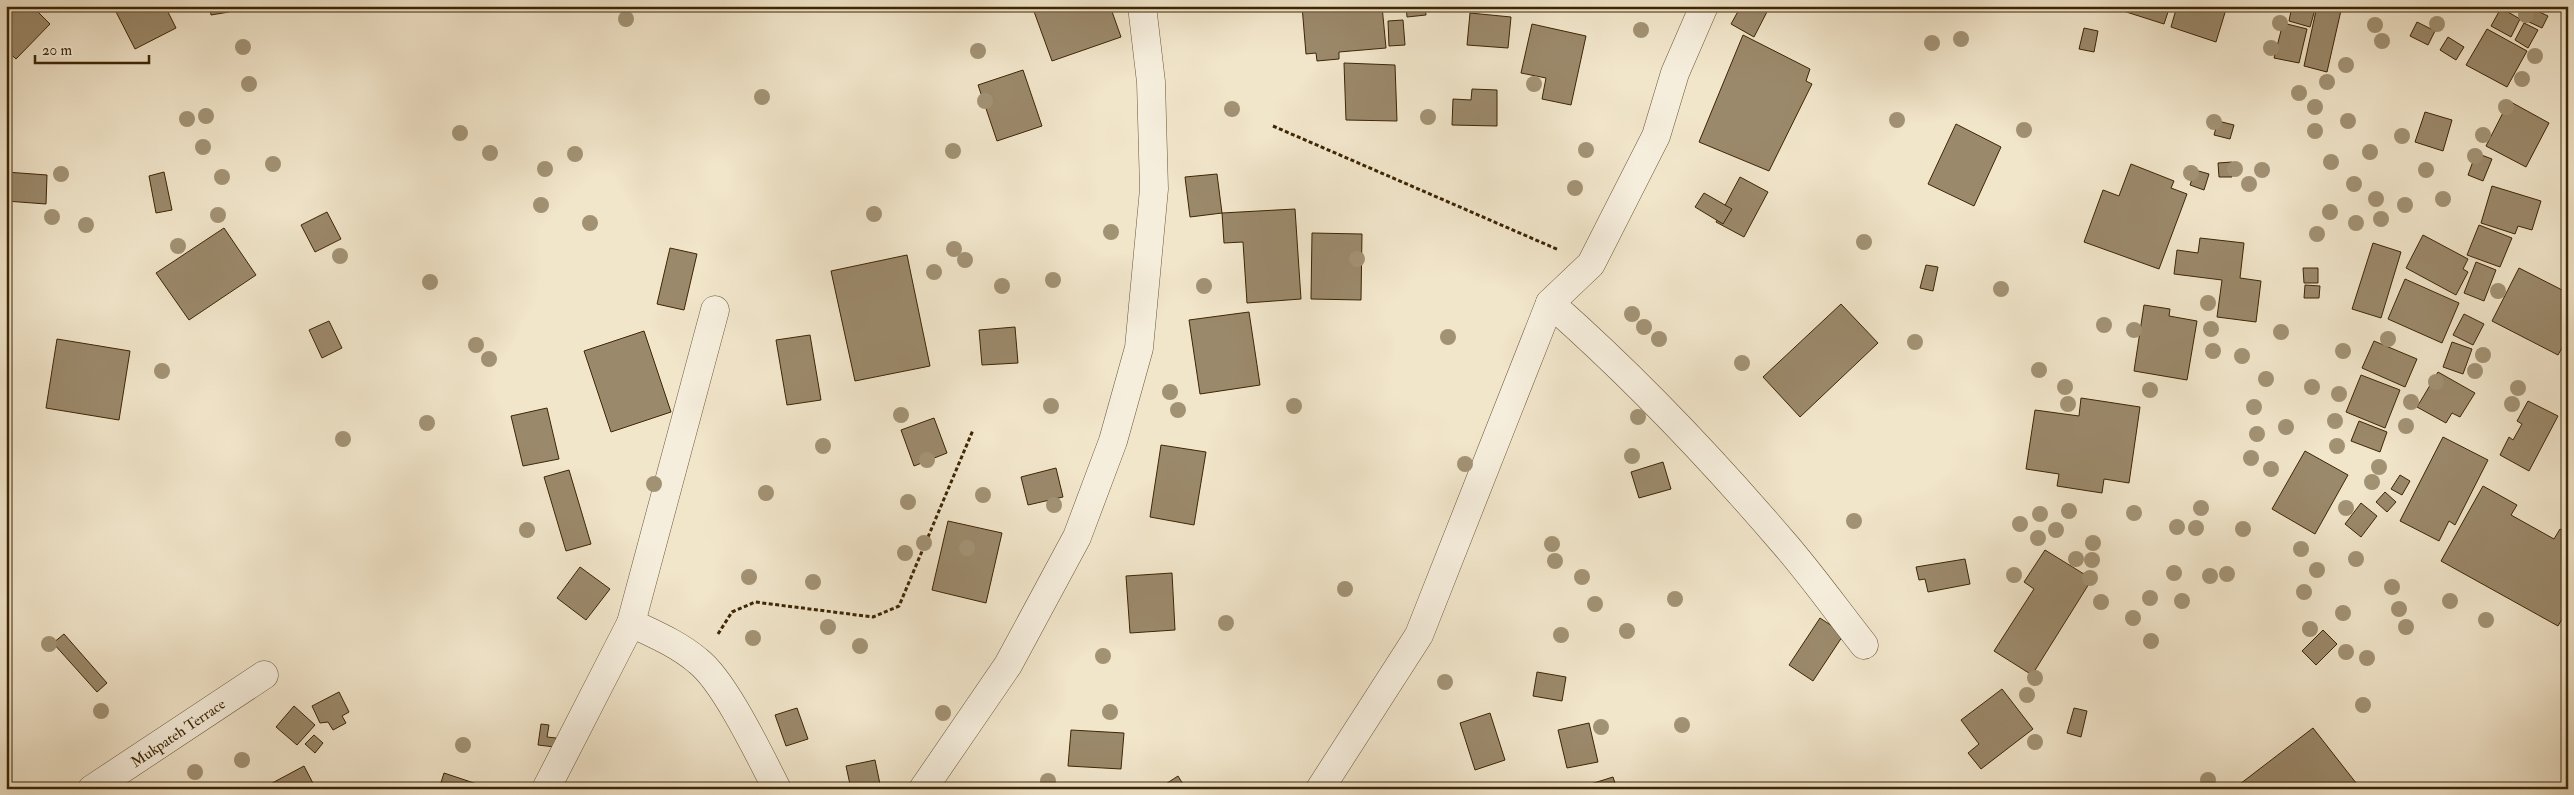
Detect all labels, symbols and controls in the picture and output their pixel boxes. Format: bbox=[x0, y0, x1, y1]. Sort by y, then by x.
scale bar bbox=[35, 32, 149, 64]
text: 20 m bbox=[42, 41, 72, 60]
street label: Mukpateh Terrace bbox=[127, 695, 230, 773]

